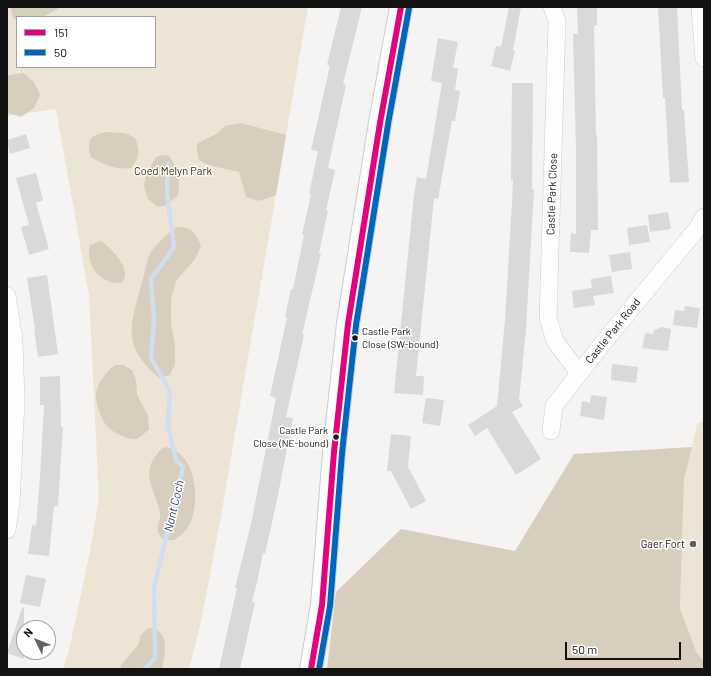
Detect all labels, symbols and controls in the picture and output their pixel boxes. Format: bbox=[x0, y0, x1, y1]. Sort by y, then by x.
legend bbox=[16, 16, 156, 68]
text: 151 bbox=[54, 25, 68, 39]
text: 50 bbox=[54, 45, 67, 59]
street label: Castle Park Close bbox=[544, 153, 560, 235]
park label: Coed Melyn Park bbox=[134, 164, 212, 178]
street label: Castle Park Road bbox=[583, 296, 643, 366]
place label: Castle Park Close (SW-bound) bbox=[362, 326, 438, 350]
marker: Castle Park Close (SW-bound) bbox=[350, 333, 360, 343]
place label: Castle Park Close (NE-bound) bbox=[253, 425, 328, 448]
marker: Castle Park Close (NE-bound) bbox=[331, 432, 341, 442]
water label: Nant Coch bbox=[161, 479, 187, 533]
place label: Gaer Fort bbox=[641, 537, 685, 551]
marker: Gaer Fort bbox=[688, 539, 698, 549]
north arrow bbox=[16, 620, 56, 660]
text: N bbox=[20, 625, 35, 639]
scale bar bbox=[567, 634, 683, 660]
text: 50 m bbox=[572, 642, 597, 656]

